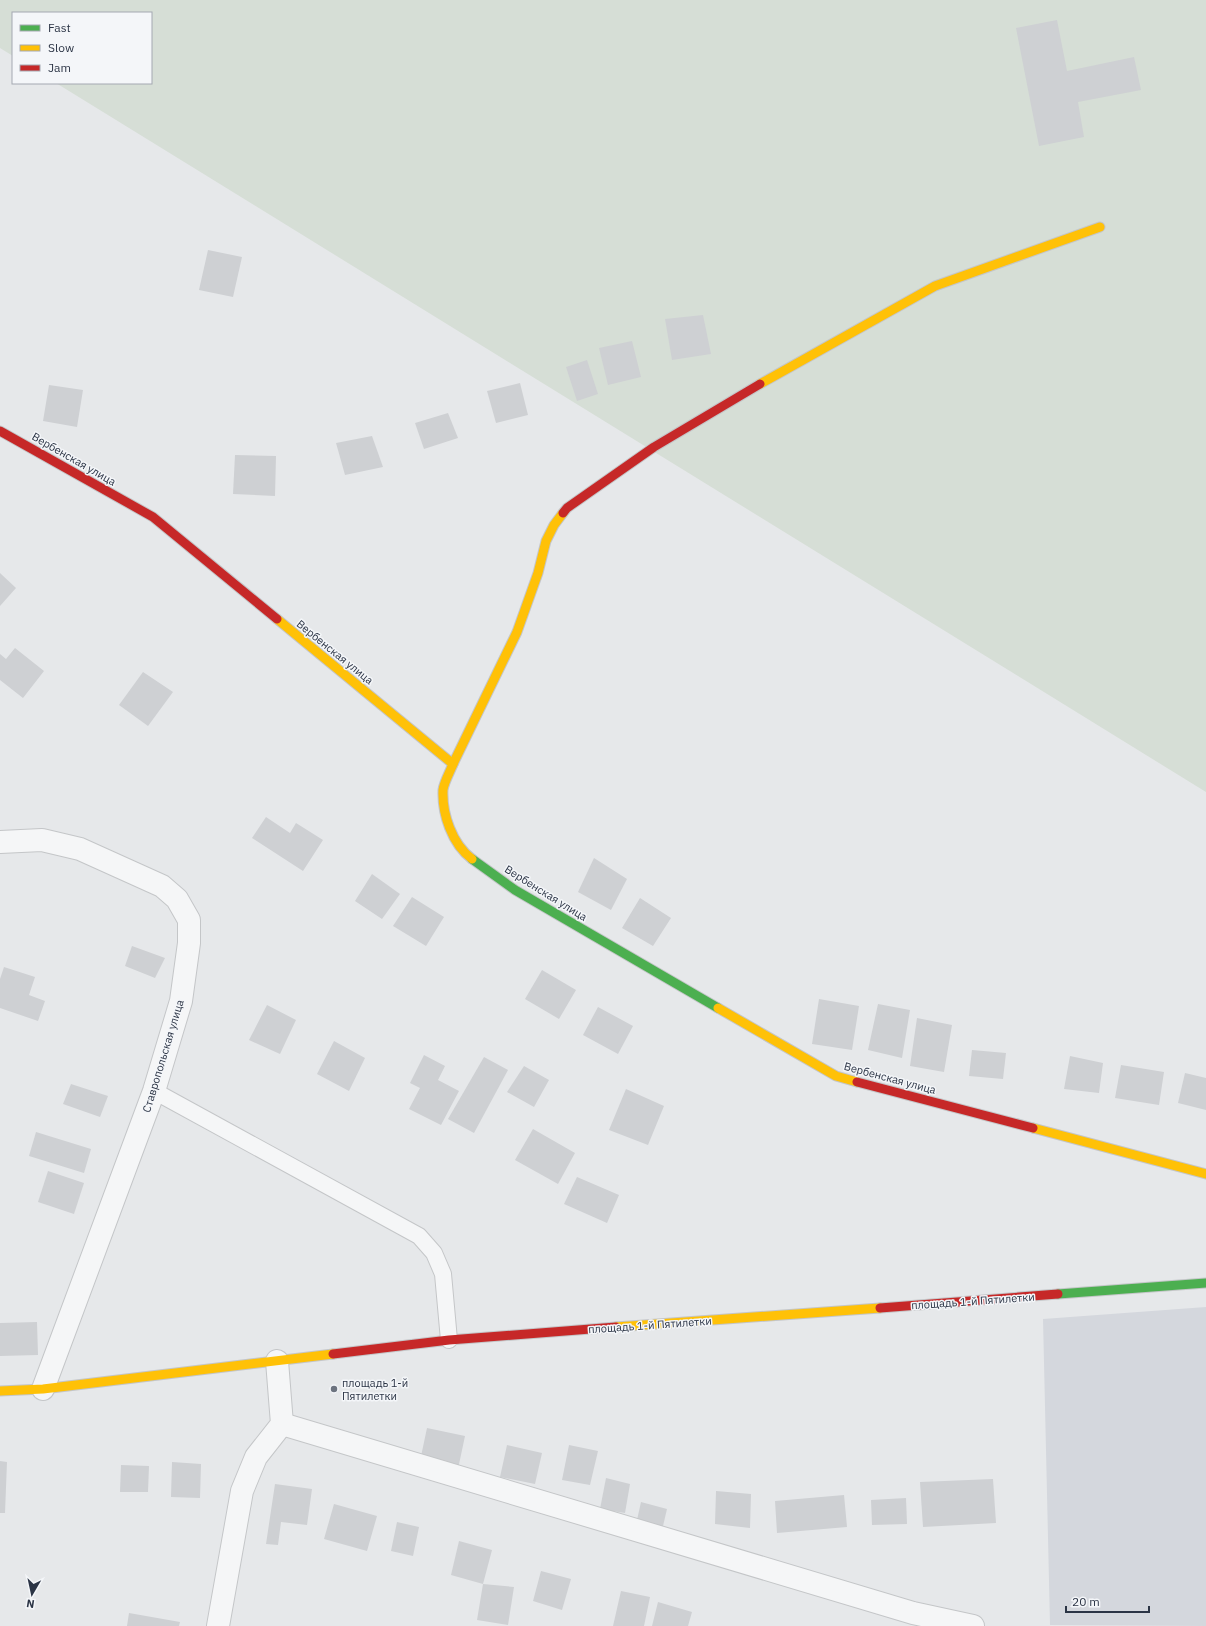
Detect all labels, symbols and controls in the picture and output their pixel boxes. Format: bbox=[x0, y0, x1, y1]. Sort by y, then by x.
legend bbox=[12, 12, 152, 84]
text: Fast bbox=[48, 20, 71, 35]
text: Slow bbox=[48, 40, 74, 55]
text: Jam bbox=[48, 60, 71, 75]
street label: Вербенская улица bbox=[30, 429, 119, 489]
street label: Вербенская улица bbox=[294, 617, 376, 687]
street label: Вербенская улица bbox=[502, 862, 590, 924]
street label: Ставропольская улица bbox=[139, 998, 187, 1114]
street label: Вербенская улица bbox=[842, 1059, 938, 1097]
street label: площадь 1-й Пятилетки bbox=[911, 1290, 1035, 1312]
street label: площадь 1-й Пятилетки bbox=[588, 1314, 712, 1336]
place label: площадь 1-й Пятилетки bbox=[342, 1376, 408, 1403]
marker: площадь 1-й Пятилетки bbox=[329, 1384, 339, 1394]
north arrow bbox=[12, 1574, 52, 1614]
scale bar bbox=[1066, 1588, 1149, 1614]
text: 20 m bbox=[1072, 1594, 1100, 1609]
text: N bbox=[25, 1596, 35, 1611]

